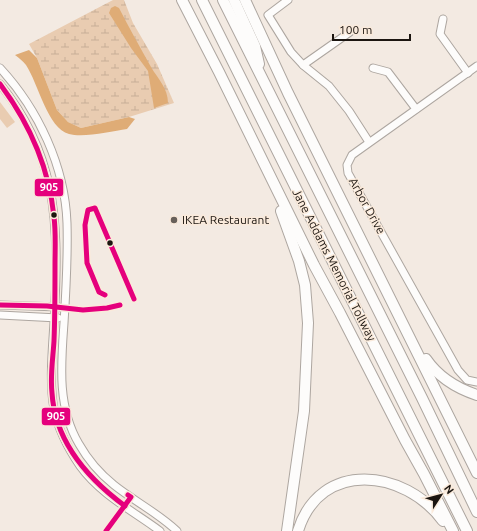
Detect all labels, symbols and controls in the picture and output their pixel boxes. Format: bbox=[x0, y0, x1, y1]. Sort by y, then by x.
scale bar bbox=[333, 16, 410, 42]
text: 100 m bbox=[339, 23, 372, 36]
street label: Arbor Drive bbox=[347, 175, 388, 236]
line badge: 905 bbox=[34, 178, 64, 197]
text: 905 bbox=[40, 181, 58, 193]
street label: Jane Addams Memorial Tollway bbox=[290, 186, 379, 343]
unlabelled marker bbox=[49, 210, 59, 220]
place label: IKEA Restaurant bbox=[182, 213, 269, 226]
marker: IKEA Restaurant bbox=[169, 215, 179, 225]
unlabelled marker bbox=[105, 238, 115, 248]
line badge: 905 bbox=[41, 407, 71, 426]
text: 905 bbox=[47, 410, 65, 422]
north arrow bbox=[421, 475, 461, 515]
text: N bbox=[442, 482, 456, 496]

